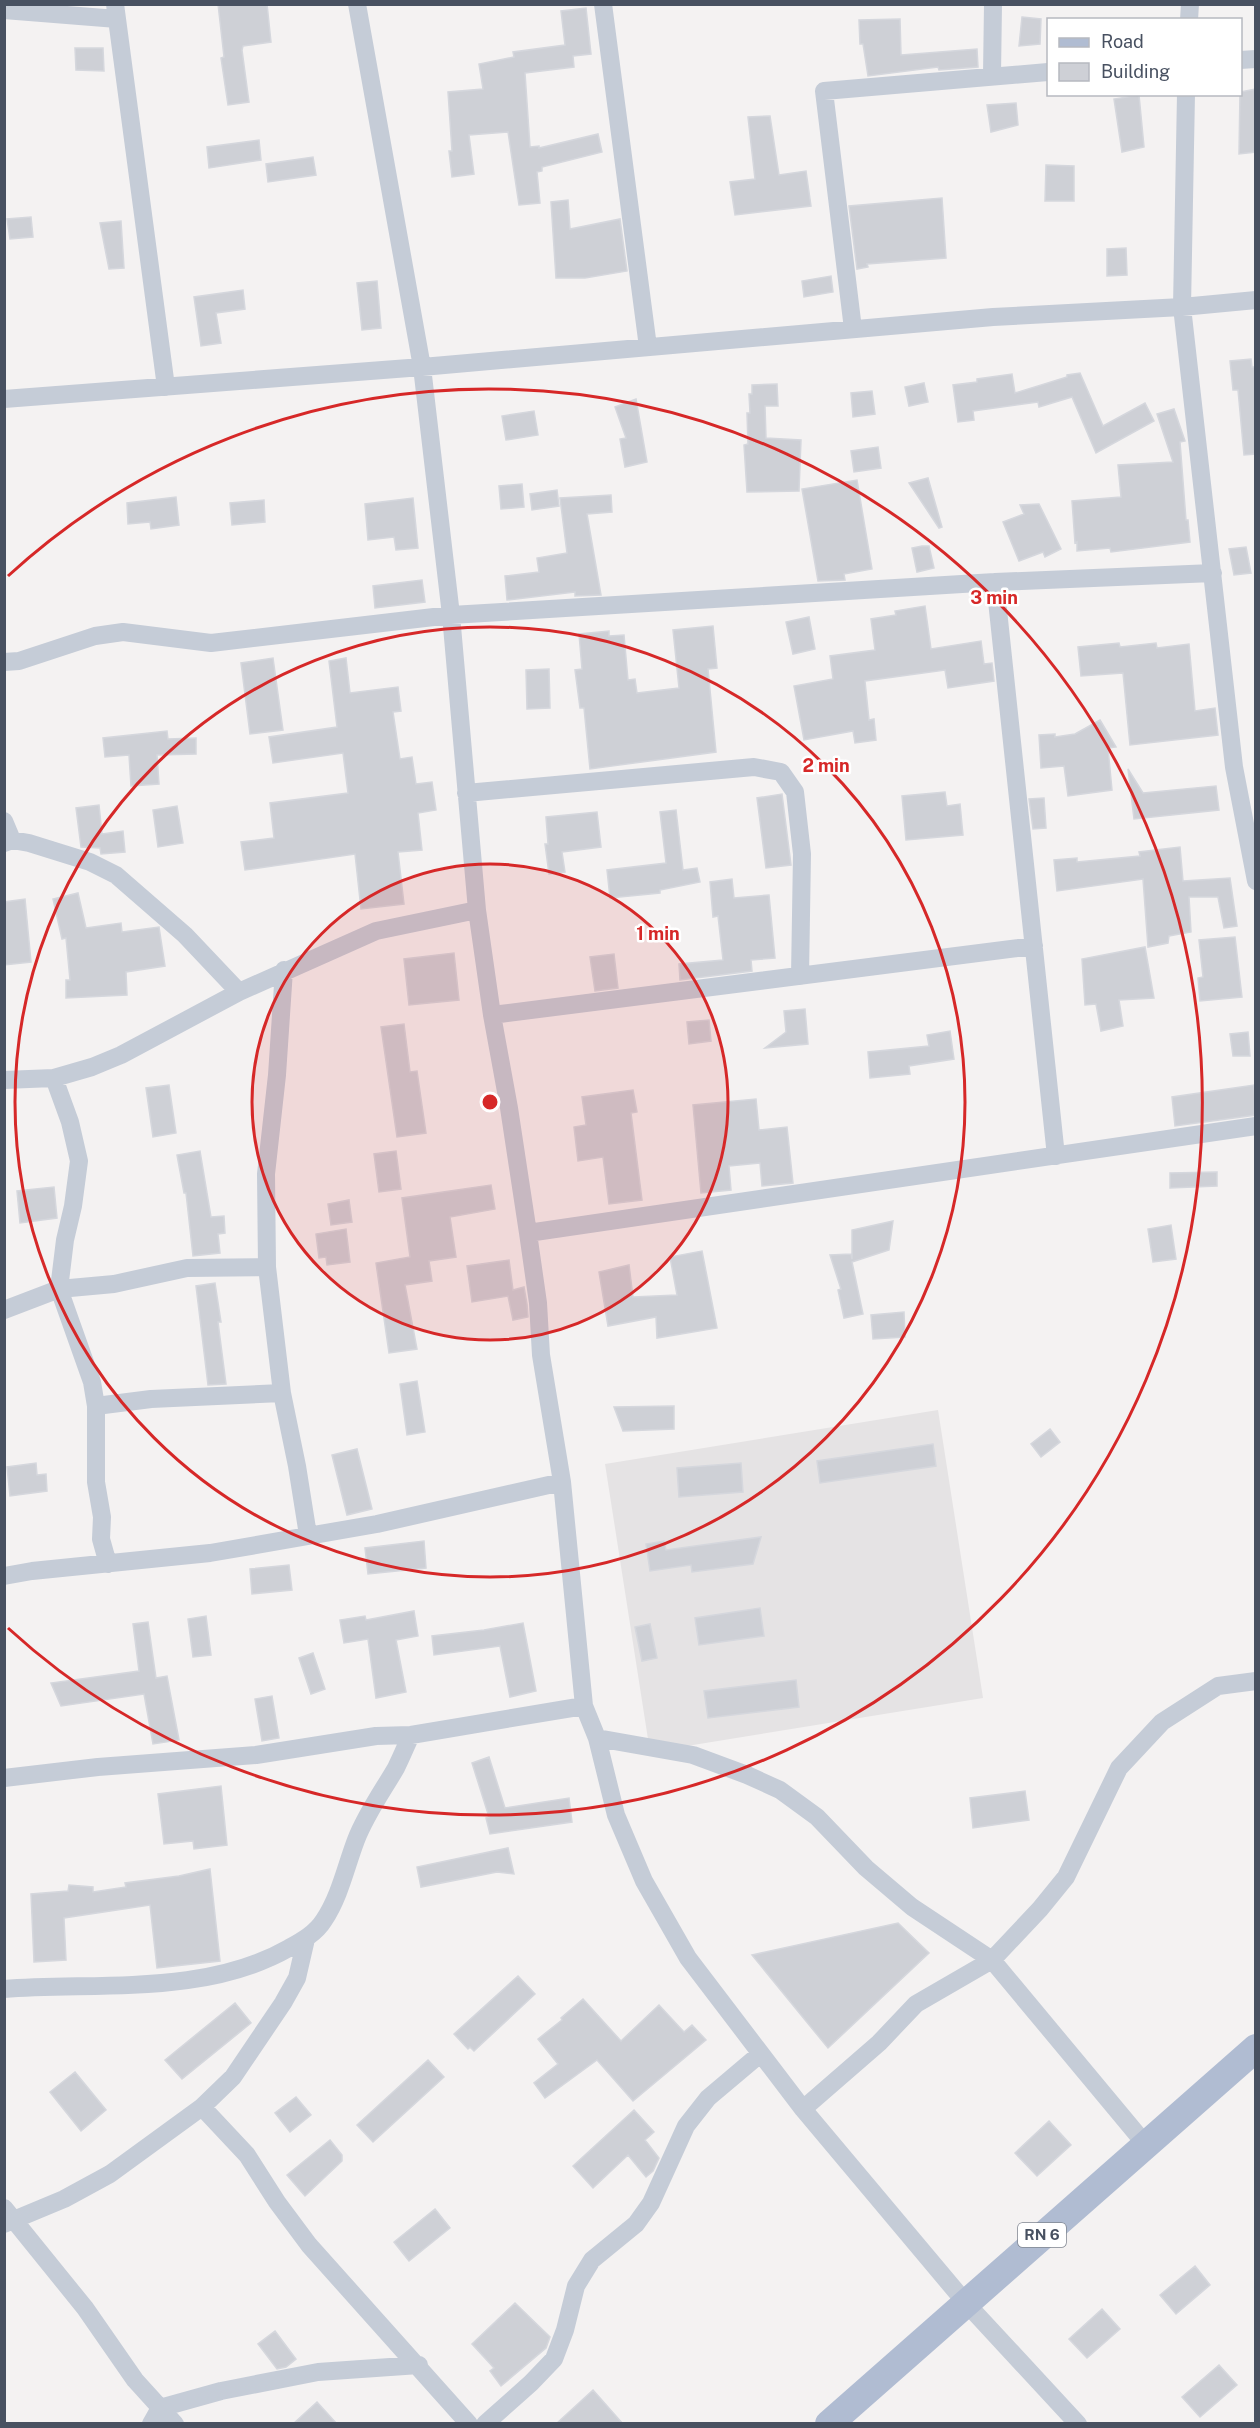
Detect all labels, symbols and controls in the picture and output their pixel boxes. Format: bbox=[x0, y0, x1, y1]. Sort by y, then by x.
legend bbox=[1047, 18, 1242, 96]
text: Road bbox=[1101, 31, 1144, 52]
text: Building bbox=[1101, 61, 1170, 82]
text: 3 min bbox=[970, 587, 1018, 608]
text: 2 min bbox=[802, 755, 850, 776]
text: 1 min bbox=[636, 923, 680, 944]
centre of rings bbox=[480, 1092, 500, 1112]
road number: RN 6 bbox=[1018, 2223, 1066, 2247]

